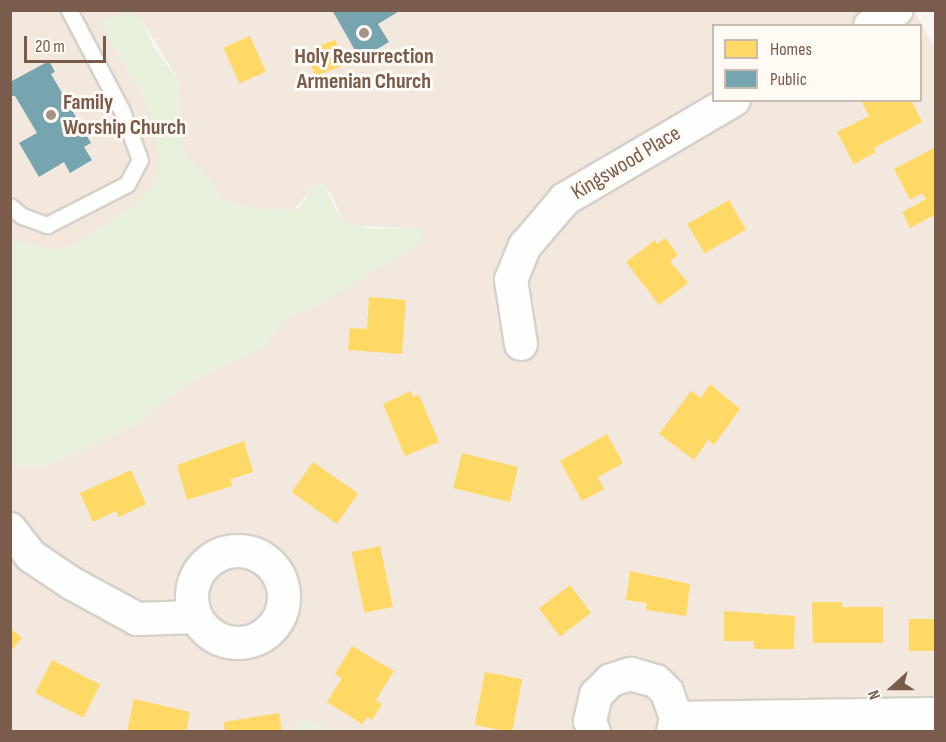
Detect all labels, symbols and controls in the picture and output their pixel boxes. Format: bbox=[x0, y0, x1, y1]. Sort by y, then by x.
scale bar bbox=[27, 24, 110, 62]
legend bbox=[712, 24, 922, 102]
marker: Holy Resurrection Armenian Church bbox=[357, 26, 371, 40]
text: 20 m bbox=[35, 36, 65, 57]
text: Homes bbox=[770, 39, 812, 60]
place label: Holy Resurrection Armenian Church bbox=[294, 43, 434, 94]
text: Public bbox=[770, 69, 807, 90]
place label: Family Worship Church bbox=[63, 89, 186, 140]
marker: Family Worship Church bbox=[44, 108, 58, 122]
street label: Kingswood Place bbox=[567, 120, 685, 206]
north arrow bbox=[862, 658, 922, 718]
text: N bbox=[864, 687, 885, 702]

